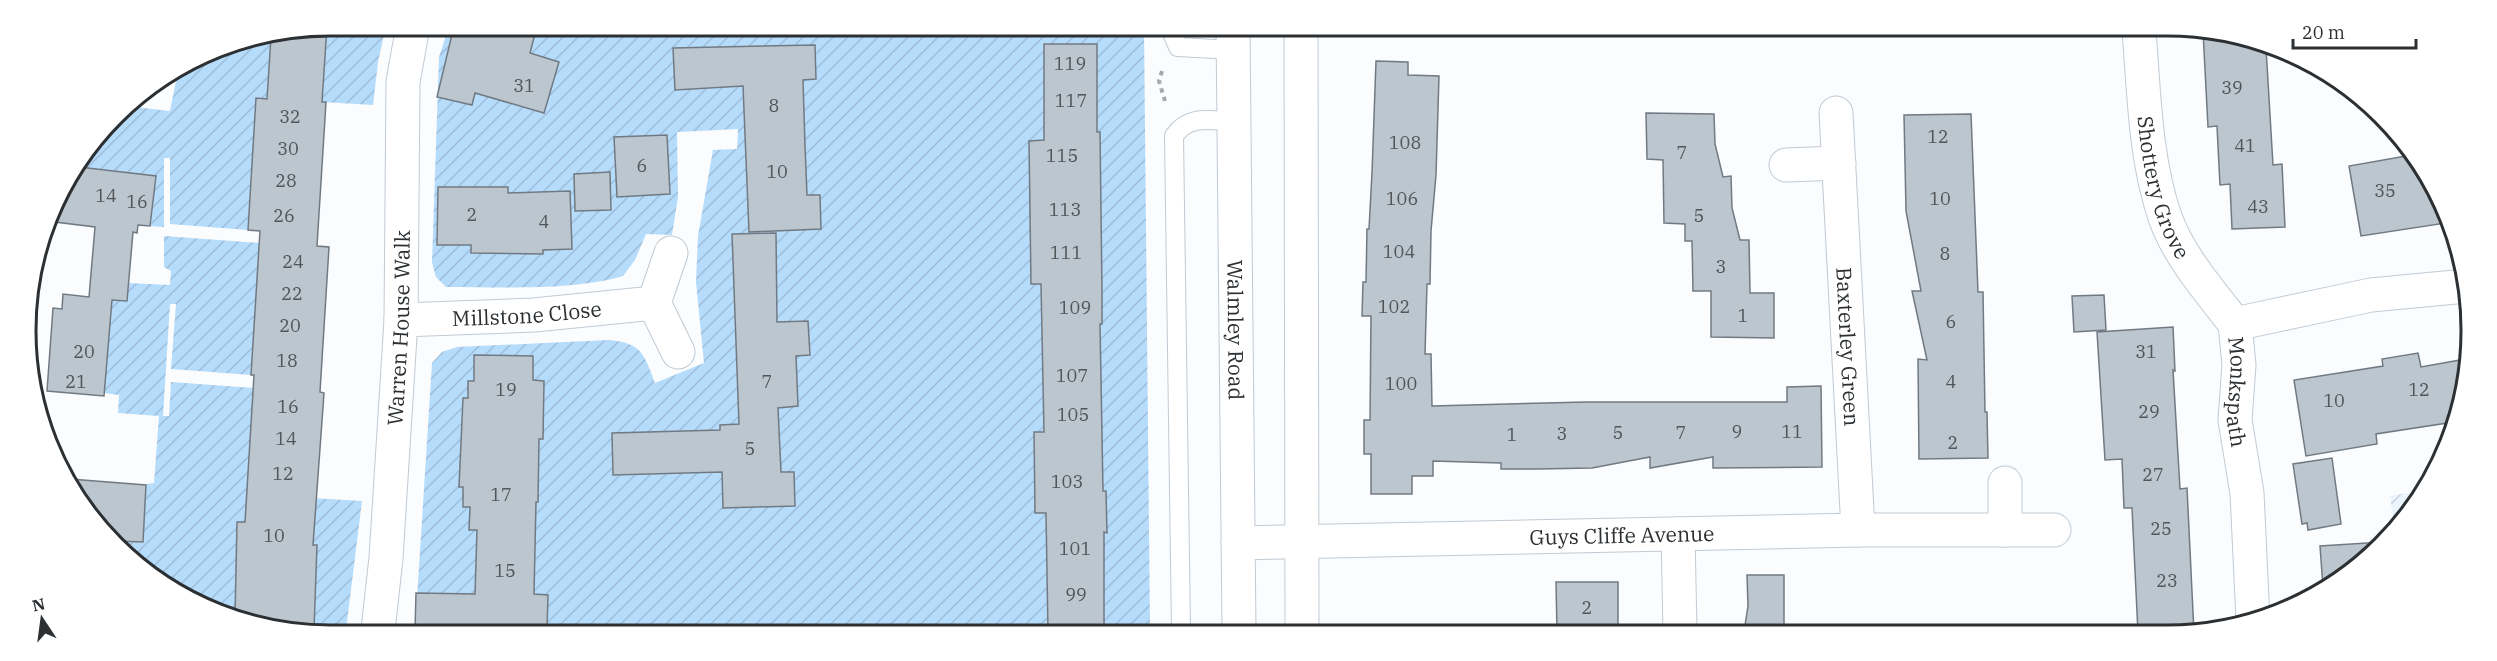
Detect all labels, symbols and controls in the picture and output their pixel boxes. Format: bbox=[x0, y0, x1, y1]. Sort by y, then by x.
scale bar bbox=[2293, 12, 2416, 50]
text: 20 m bbox=[2302, 21, 2345, 44]
house number: 119 bbox=[1054, 52, 1086, 75]
house number: 31 bbox=[513, 74, 535, 97]
house number: 39 bbox=[2221, 76, 2243, 99]
house number: 117 bbox=[1055, 89, 1087, 112]
house number: 8 bbox=[769, 94, 779, 117]
house number: 32 bbox=[279, 105, 301, 128]
street label: Shottery Grove bbox=[2131, 115, 2197, 264]
house number: 12 bbox=[1927, 125, 1949, 148]
house number: 108 bbox=[1389, 131, 1421, 154]
house number: 41 bbox=[2234, 134, 2256, 157]
house number: 30 bbox=[277, 137, 299, 160]
house number: 7 bbox=[1677, 141, 1687, 164]
house number: 115 bbox=[1046, 144, 1078, 167]
house number: 6 bbox=[637, 154, 647, 177]
house number: 10 bbox=[766, 160, 788, 183]
house number: 28 bbox=[275, 169, 297, 192]
house number: 35 bbox=[2374, 179, 2396, 202]
house number: 14 bbox=[95, 184, 117, 207]
house number: 106 bbox=[1386, 187, 1418, 210]
house number: 10 bbox=[1929, 187, 1951, 210]
house number: 16 bbox=[126, 190, 148, 213]
house number: 43 bbox=[2247, 195, 2269, 218]
house number: 113 bbox=[1049, 198, 1081, 221]
house number: 2 bbox=[467, 203, 477, 226]
house number: 26 bbox=[273, 204, 295, 227]
house number: 5 bbox=[1694, 204, 1704, 227]
house number: 4 bbox=[539, 210, 549, 233]
street label: Warren House Walk bbox=[380, 229, 416, 426]
house number: 104 bbox=[1383, 240, 1415, 263]
house number: 111 bbox=[1050, 241, 1082, 264]
house number: 8 bbox=[1940, 242, 1950, 265]
house number: 24 bbox=[282, 250, 304, 273]
house number: 3 bbox=[1716, 255, 1726, 278]
street label: Walmley Road bbox=[1221, 260, 1251, 401]
street label: Baxterley Green bbox=[1830, 266, 1867, 427]
house number: 22 bbox=[281, 282, 303, 305]
street label: Millstone Close bbox=[452, 294, 603, 332]
house number: 102 bbox=[1378, 295, 1410, 318]
house number: 109 bbox=[1059, 296, 1091, 319]
house number: 1 bbox=[1738, 304, 1748, 327]
house number: 6 bbox=[1946, 310, 1956, 333]
house number: 20 bbox=[279, 314, 301, 337]
street label: Monkspath bbox=[2220, 335, 2253, 449]
house number: 20 bbox=[73, 340, 95, 363]
house number: 31 bbox=[2135, 340, 2157, 363]
house number: 18 bbox=[276, 349, 298, 372]
house number: 107 bbox=[1056, 364, 1088, 387]
house number: 21 bbox=[65, 370, 87, 393]
house number: 7 bbox=[762, 370, 772, 393]
house number: 4 bbox=[1946, 370, 1956, 393]
house number: 100 bbox=[1385, 372, 1417, 395]
house number: 19 bbox=[495, 378, 517, 401]
house number: 12 bbox=[2408, 378, 2430, 401]
house number: 10 bbox=[2323, 389, 2345, 412]
house number: 16 bbox=[277, 395, 299, 418]
house number: 29 bbox=[2138, 400, 2160, 423]
house number: 105 bbox=[1057, 403, 1089, 426]
house number: 9 bbox=[1732, 420, 1742, 443]
house number: 11 bbox=[1781, 420, 1803, 443]
house number: 5 bbox=[1613, 421, 1623, 444]
house number: 7 bbox=[1676, 421, 1686, 444]
house number: 3 bbox=[1557, 422, 1567, 445]
house number: 1 bbox=[1507, 423, 1517, 446]
house number: 14 bbox=[275, 427, 297, 450]
house number: 2 bbox=[1948, 431, 1958, 454]
house number: 5 bbox=[745, 437, 755, 460]
house number: 12 bbox=[272, 462, 294, 485]
house number: 27 bbox=[2142, 463, 2164, 486]
house number: 103 bbox=[1051, 470, 1083, 493]
house number: 17 bbox=[490, 483, 512, 506]
house number: 25 bbox=[2150, 517, 2172, 540]
street label: Guys Cliffe Avenue bbox=[1529, 519, 1715, 551]
house number: 10 bbox=[263, 524, 285, 547]
house number: 101 bbox=[1059, 537, 1091, 560]
house number: 15 bbox=[494, 559, 516, 582]
house number: 23 bbox=[2156, 569, 2178, 592]
house number: 99 bbox=[1065, 583, 1087, 606]
north arrow bbox=[12, 589, 72, 649]
text: N bbox=[30, 593, 47, 616]
house number: 2 bbox=[1582, 596, 1592, 619]

